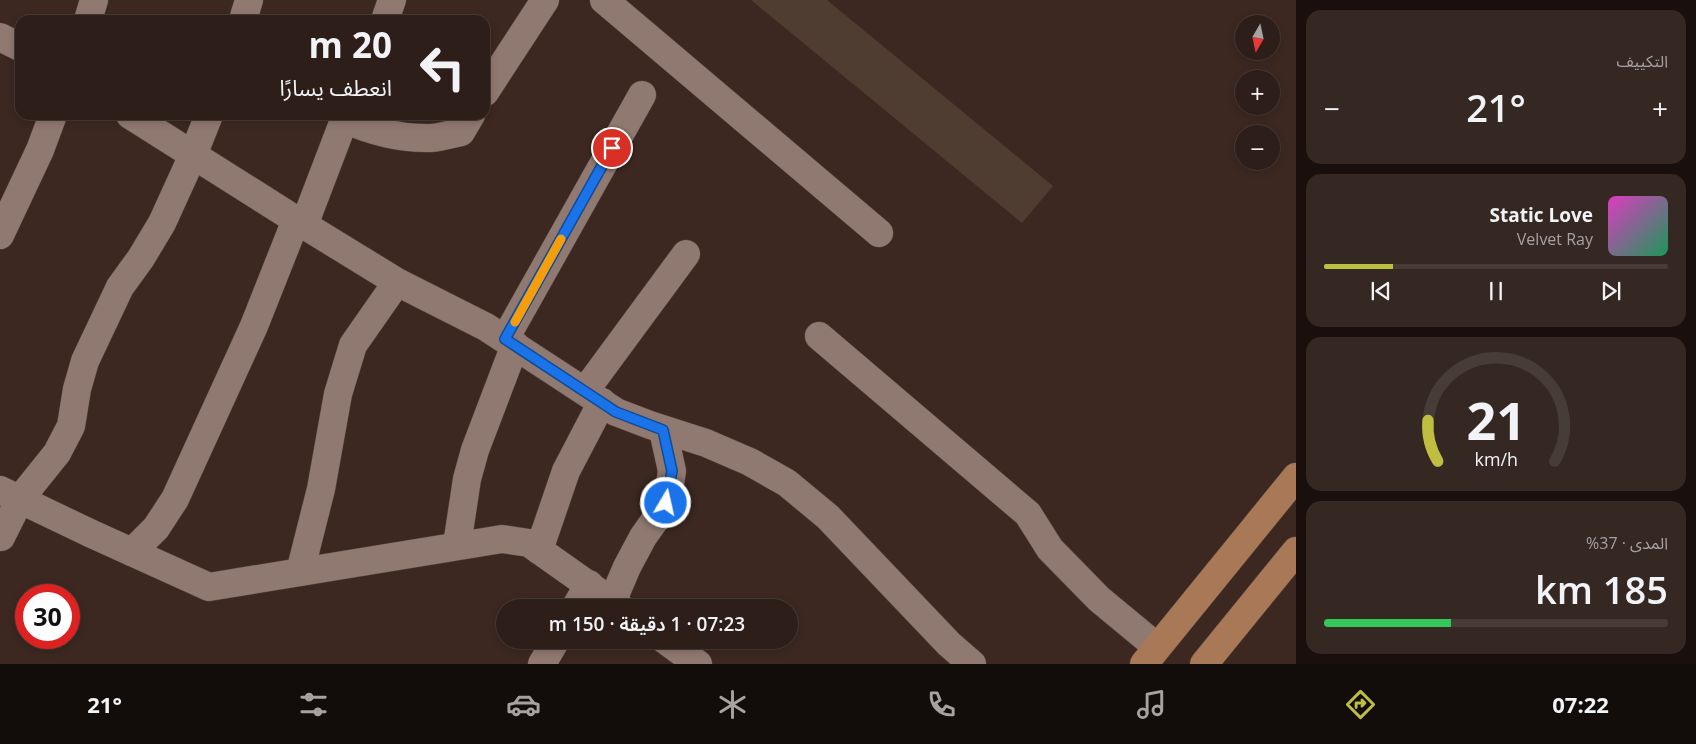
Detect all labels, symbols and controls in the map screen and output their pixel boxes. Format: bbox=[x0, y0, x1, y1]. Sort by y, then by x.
north arrow bbox=[1235, 15, 1280, 60]
map controls bbox=[1235, 15, 1280, 170]
text: 20 m bbox=[309, 21, 392, 68]
icon: left bbox=[410, 35, 475, 100]
text: التكييف bbox=[1616, 50, 1668, 72]
button: + bbox=[1235, 70, 1280, 115]
text: انعطف يسارًا bbox=[279, 72, 392, 102]
text: 21° bbox=[1466, 81, 1526, 133]
text: − bbox=[1324, 89, 1340, 127]
text: + bbox=[1652, 89, 1668, 127]
button: − bbox=[1235, 125, 1280, 170]
pin bbox=[591, 127, 633, 169]
icon: arrive bbox=[598, 134, 626, 162]
text: Static Love bbox=[1490, 202, 1593, 228]
text: Velvet Ray bbox=[1517, 228, 1593, 250]
icon: previous bbox=[1367, 277, 1395, 305]
icon: pause bbox=[1482, 277, 1510, 305]
icon: next bbox=[1597, 277, 1625, 305]
text: 21 bbox=[1466, 384, 1526, 455]
text: km/h bbox=[1474, 447, 1518, 471]
position arrow bbox=[639, 476, 691, 528]
text: المدى · 37% bbox=[1586, 532, 1668, 554]
text: 185 km bbox=[1535, 563, 1668, 615]
speed limit sign: 30 bbox=[15, 584, 80, 649]
text: 07:23 · 1 دقيقة · 150 m bbox=[549, 611, 745, 637]
icon: filters bbox=[296, 687, 331, 722]
icon: car bbox=[506, 687, 541, 722]
icon: climate bbox=[715, 687, 750, 722]
icon: phone bbox=[924, 687, 959, 722]
icon: music bbox=[1134, 687, 1169, 722]
icon: directions bbox=[1343, 687, 1378, 722]
text: 21° bbox=[87, 689, 122, 719]
text: 07:22 bbox=[1552, 689, 1609, 719]

